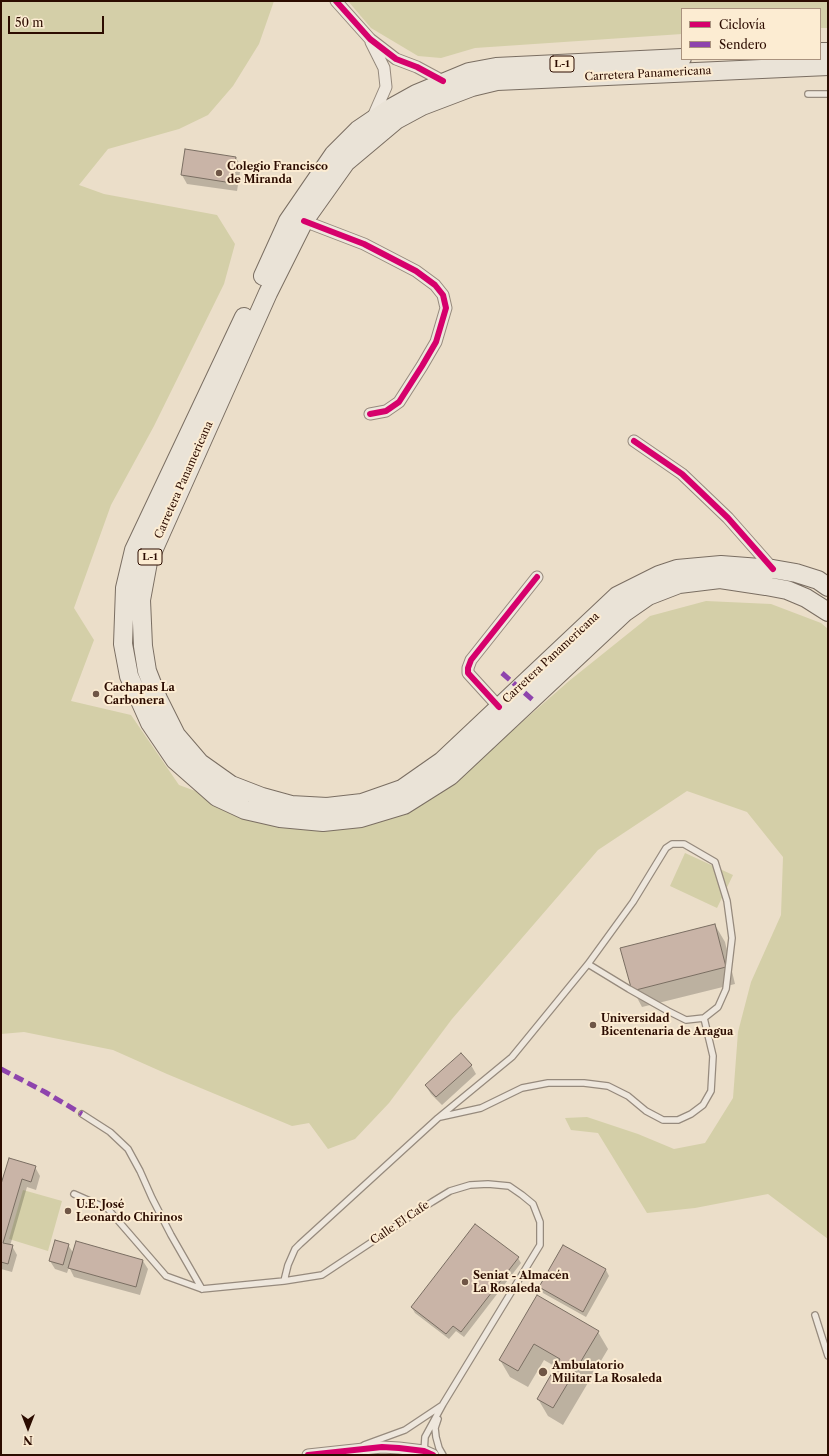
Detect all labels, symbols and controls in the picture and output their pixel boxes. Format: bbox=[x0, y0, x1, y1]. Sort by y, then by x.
scale bar bbox=[10, 8, 106, 34]
legend bbox=[681, 8, 821, 60]
text: 50 m bbox=[15, 15, 44, 30]
text: Ciclovía bbox=[719, 17, 765, 32]
text: Sendero bbox=[719, 37, 767, 52]
road number: L-1 bbox=[550, 56, 574, 72]
street label: Carretera Panamericana bbox=[584, 64, 712, 84]
place label: Colegio Francisco de Miranda bbox=[227, 160, 328, 186]
marker: Colegio Francisco de Miranda bbox=[214, 168, 224, 178]
street label: Carretera Panamericana bbox=[152, 419, 216, 541]
road number: L-1 bbox=[138, 549, 162, 565]
street label: Carretera Panamericana bbox=[500, 610, 602, 706]
place label: Cachapas La Carbonera bbox=[104, 681, 175, 707]
marker: Cachapas La Carbonera bbox=[91, 689, 101, 699]
place label: Universidad Bicentenaria de Aragua bbox=[601, 1012, 733, 1038]
marker: Universidad Bicentenaria de Aragua bbox=[588, 1020, 598, 1030]
place label: U.E. José Leonardo Chirinos bbox=[76, 1198, 183, 1224]
street label: Calle El Cafe bbox=[368, 1199, 432, 1247]
marker: U.E. José Leonardo Chirinos bbox=[63, 1206, 73, 1216]
place label: Seniat - Almacén La Rosaleda bbox=[473, 1269, 569, 1295]
marker: Seniat - Almacén La Rosaleda bbox=[460, 1277, 470, 1287]
place label: Ambulatorio Militar La Rosaleda bbox=[552, 1359, 662, 1385]
marker: Ambulatorio Militar La Rosaleda bbox=[537, 1366, 549, 1378]
north arrow bbox=[8, 1408, 48, 1448]
text: N bbox=[23, 1433, 33, 1447]

